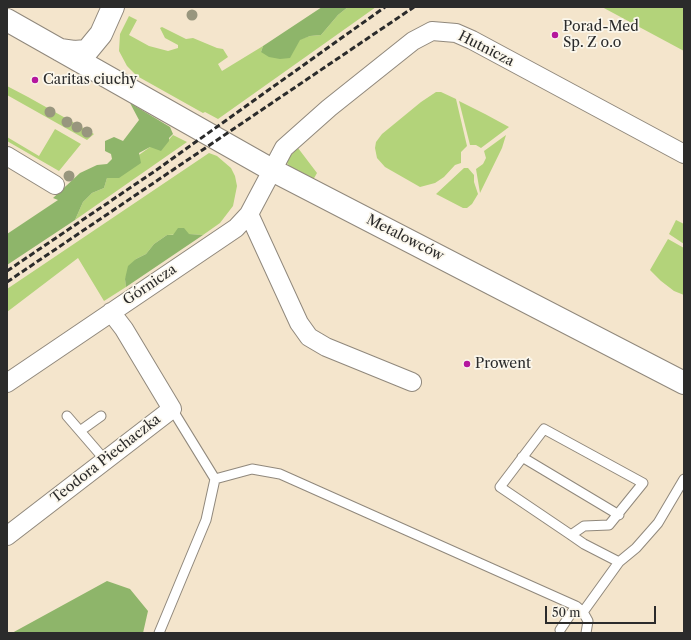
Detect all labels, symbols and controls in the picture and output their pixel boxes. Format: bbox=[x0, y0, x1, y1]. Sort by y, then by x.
place label: Porad-Med Sp. Z o.o bbox=[563, 19, 639, 52]
street label: Hutnicza bbox=[455, 28, 517, 70]
marker: Porad-Med Sp. Z o.o bbox=[550, 30, 560, 40]
place label: Caritas ciuchy bbox=[43, 72, 137, 88]
marker: Caritas ciuchy bbox=[30, 75, 40, 85]
street label: Metalowców bbox=[363, 211, 447, 265]
street label: Górnicza bbox=[120, 261, 180, 309]
place label: Prowent bbox=[475, 356, 531, 372]
marker: Prowent bbox=[462, 359, 472, 369]
street label: Teodora Piechaczka bbox=[48, 411, 164, 507]
scale bar bbox=[547, 598, 658, 624]
text: 50 m bbox=[552, 605, 581, 620]

